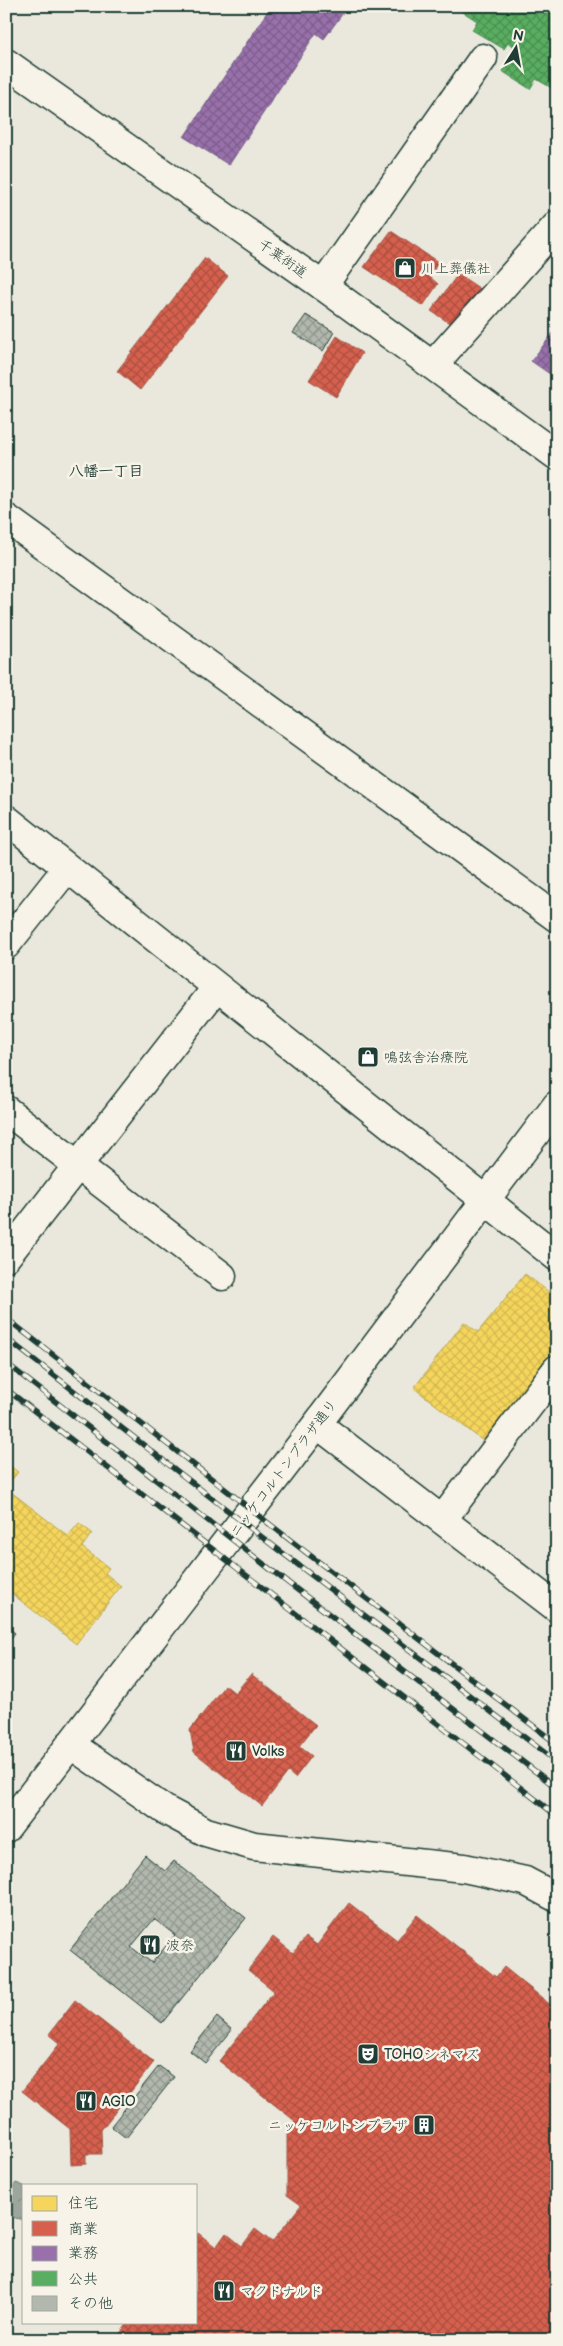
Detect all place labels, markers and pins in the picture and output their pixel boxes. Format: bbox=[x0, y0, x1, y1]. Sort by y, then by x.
shop icon: 川上葬儀社 bbox=[393, 256, 417, 280]
place label: 川上葬儀社 bbox=[421, 260, 491, 277]
shop icon: 鳴弦舎治療院 bbox=[356, 1045, 380, 1069]
place label: 鳴弦舎治療院 bbox=[384, 1049, 468, 1066]
restaurant icon: Volks bbox=[224, 1739, 248, 1763]
place label: Volks bbox=[252, 1743, 284, 1760]
restaurant icon: 波奈 bbox=[138, 1933, 162, 1957]
place label: 波奈 bbox=[166, 1937, 194, 1954]
theatre icon: TOHOシネマズ bbox=[356, 2042, 380, 2066]
place label: TOHOシネマズ bbox=[384, 2046, 479, 2063]
restaurant icon: AGIO bbox=[74, 2089, 98, 2113]
place label: AGIO bbox=[102, 2093, 136, 2110]
building icon: ニッケコルトンプラザ bbox=[412, 2113, 436, 2137]
place label: ニッケコルトンプラザ bbox=[268, 2117, 408, 2134]
restaurant icon: マクドナルド bbox=[212, 2279, 236, 2303]
place label: マクドナルド bbox=[240, 2283, 323, 2300]

